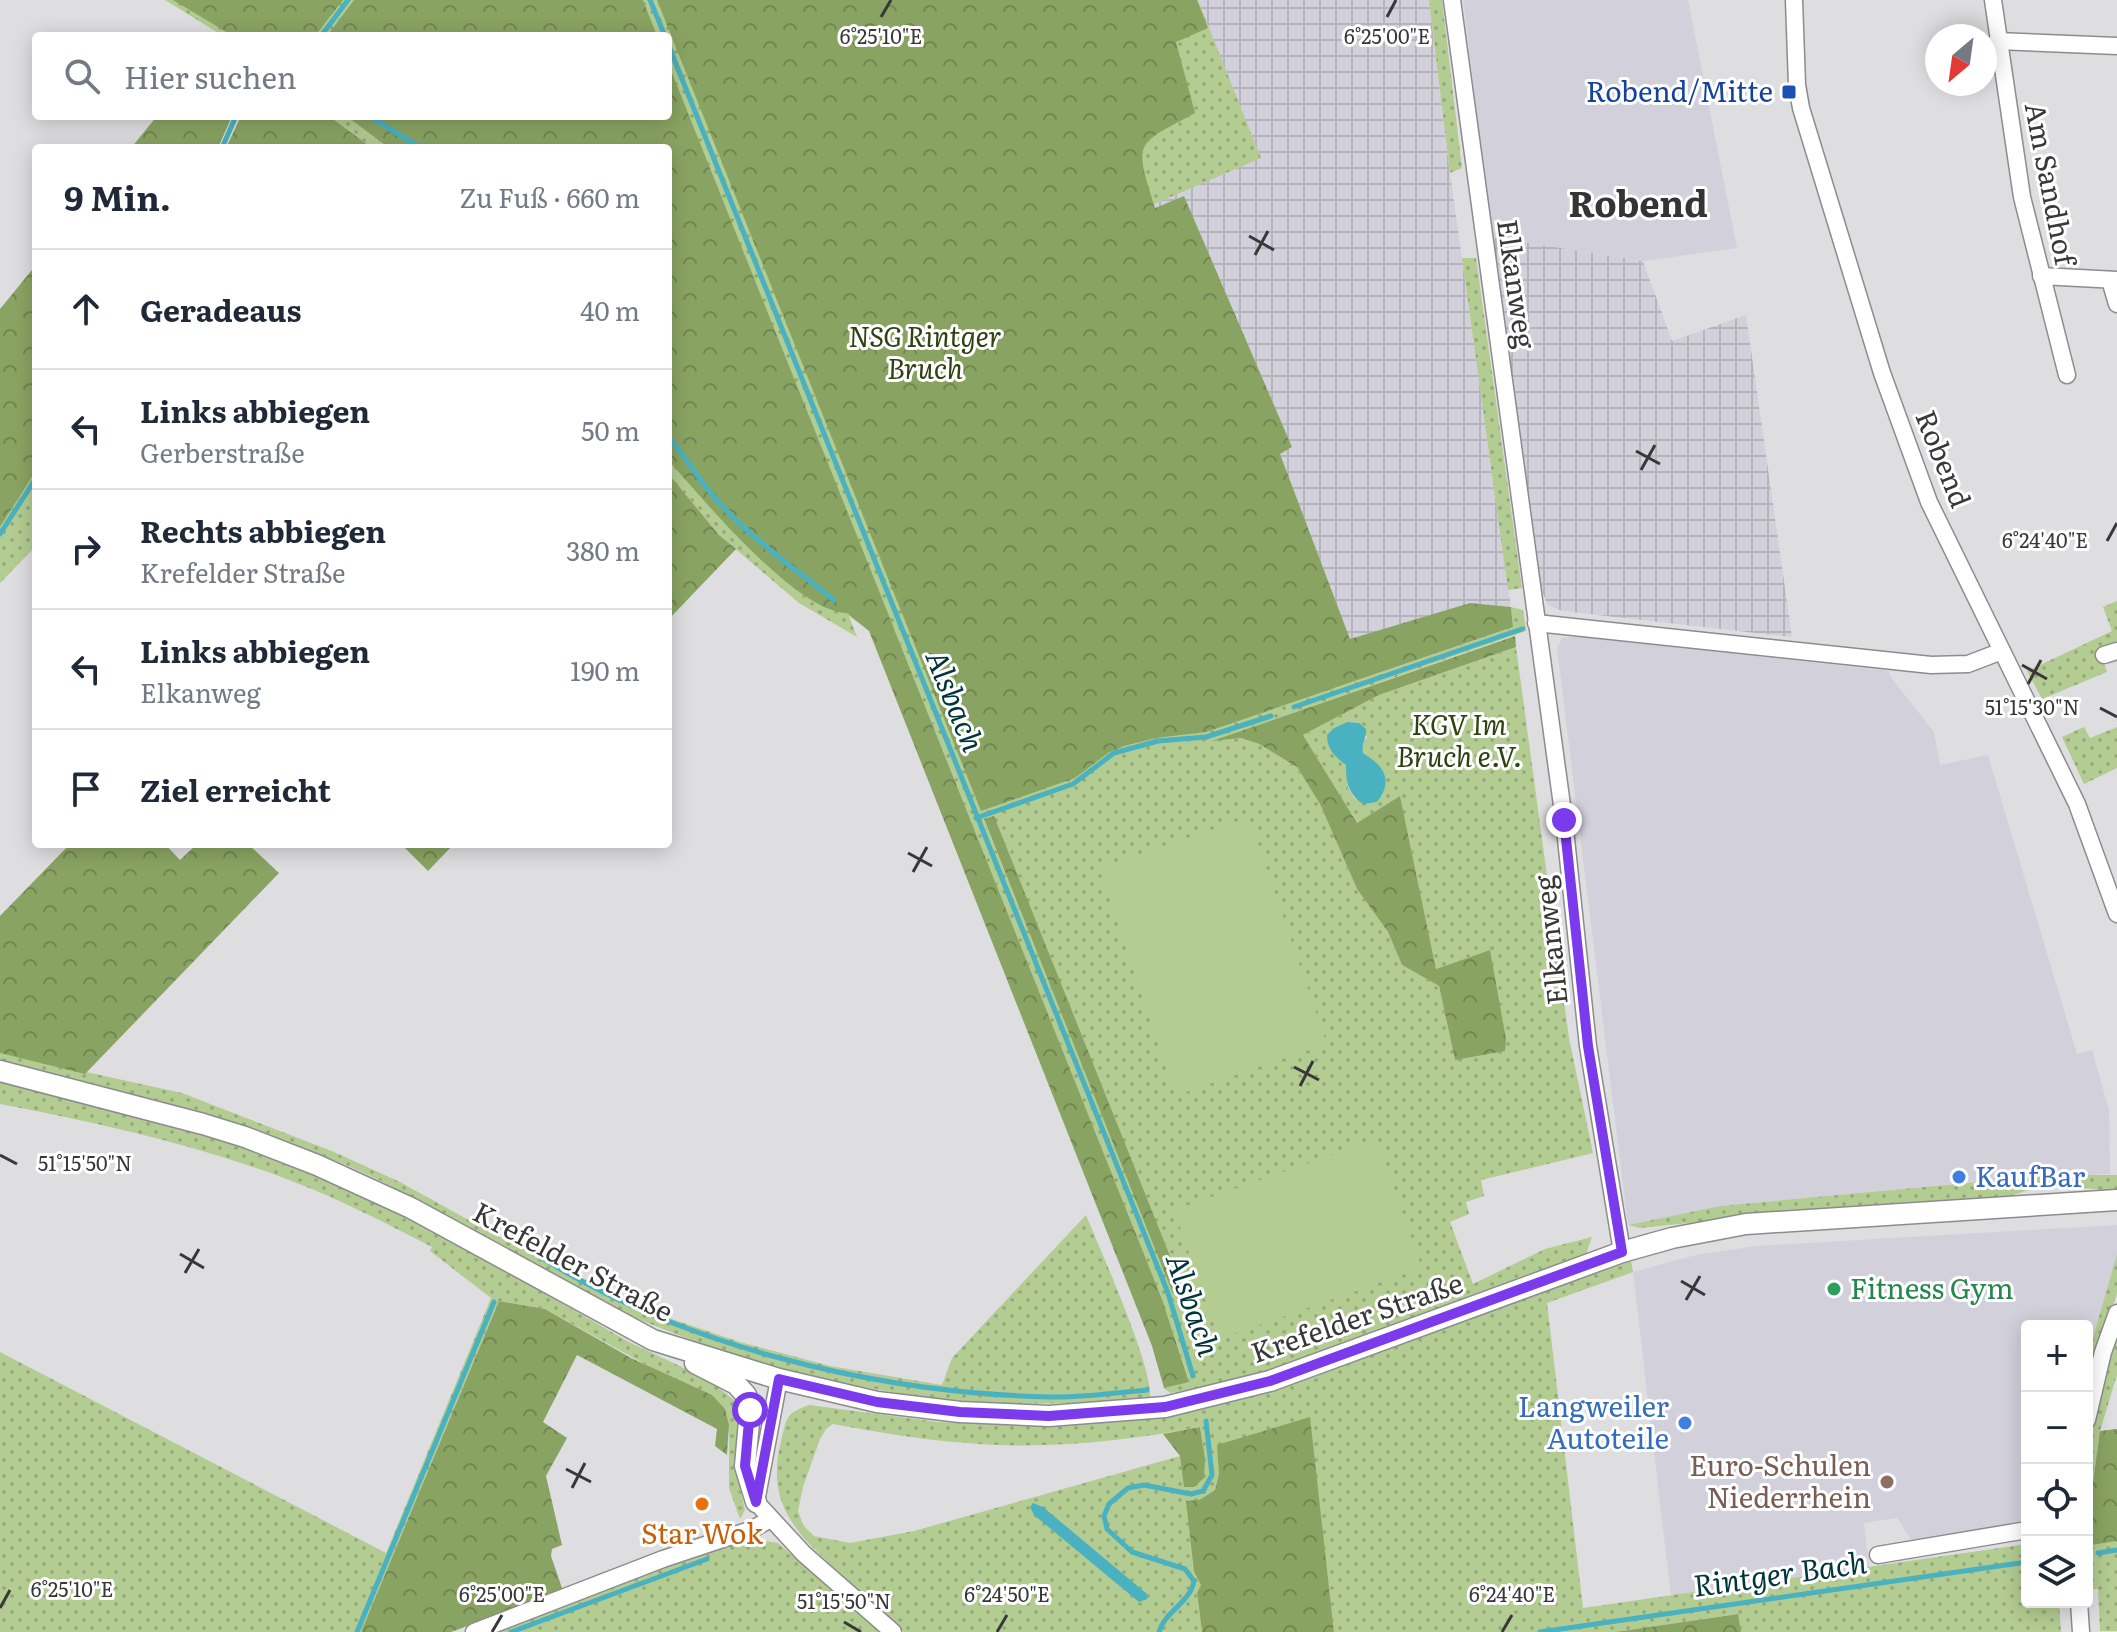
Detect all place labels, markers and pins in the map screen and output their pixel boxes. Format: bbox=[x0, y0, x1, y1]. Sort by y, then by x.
place label: Robend/Mitte bbox=[1586, 69, 1773, 111]
marker: Robend/Mitte bbox=[1780, 83, 1798, 101]
place label: KaufBar bbox=[1975, 1154, 2086, 1196]
marker: KaufBar bbox=[1950, 1168, 1968, 1186]
place label: Fitness Gym bbox=[1850, 1266, 2014, 1308]
marker: Fitness Gym bbox=[1825, 1280, 1843, 1298]
place label: Langweiler Autoteile bbox=[1518, 1384, 1670, 1458]
marker: Langweiler Autoteile bbox=[1676, 1414, 1694, 1432]
place label: Euro-Schulen Niederrhein bbox=[1689, 1443, 1871, 1517]
marker: Euro-Schulen Niederrhein bbox=[1878, 1473, 1896, 1491]
marker: Star Wok bbox=[693, 1495, 711, 1513]
place label: Star Wok bbox=[641, 1511, 764, 1553]

